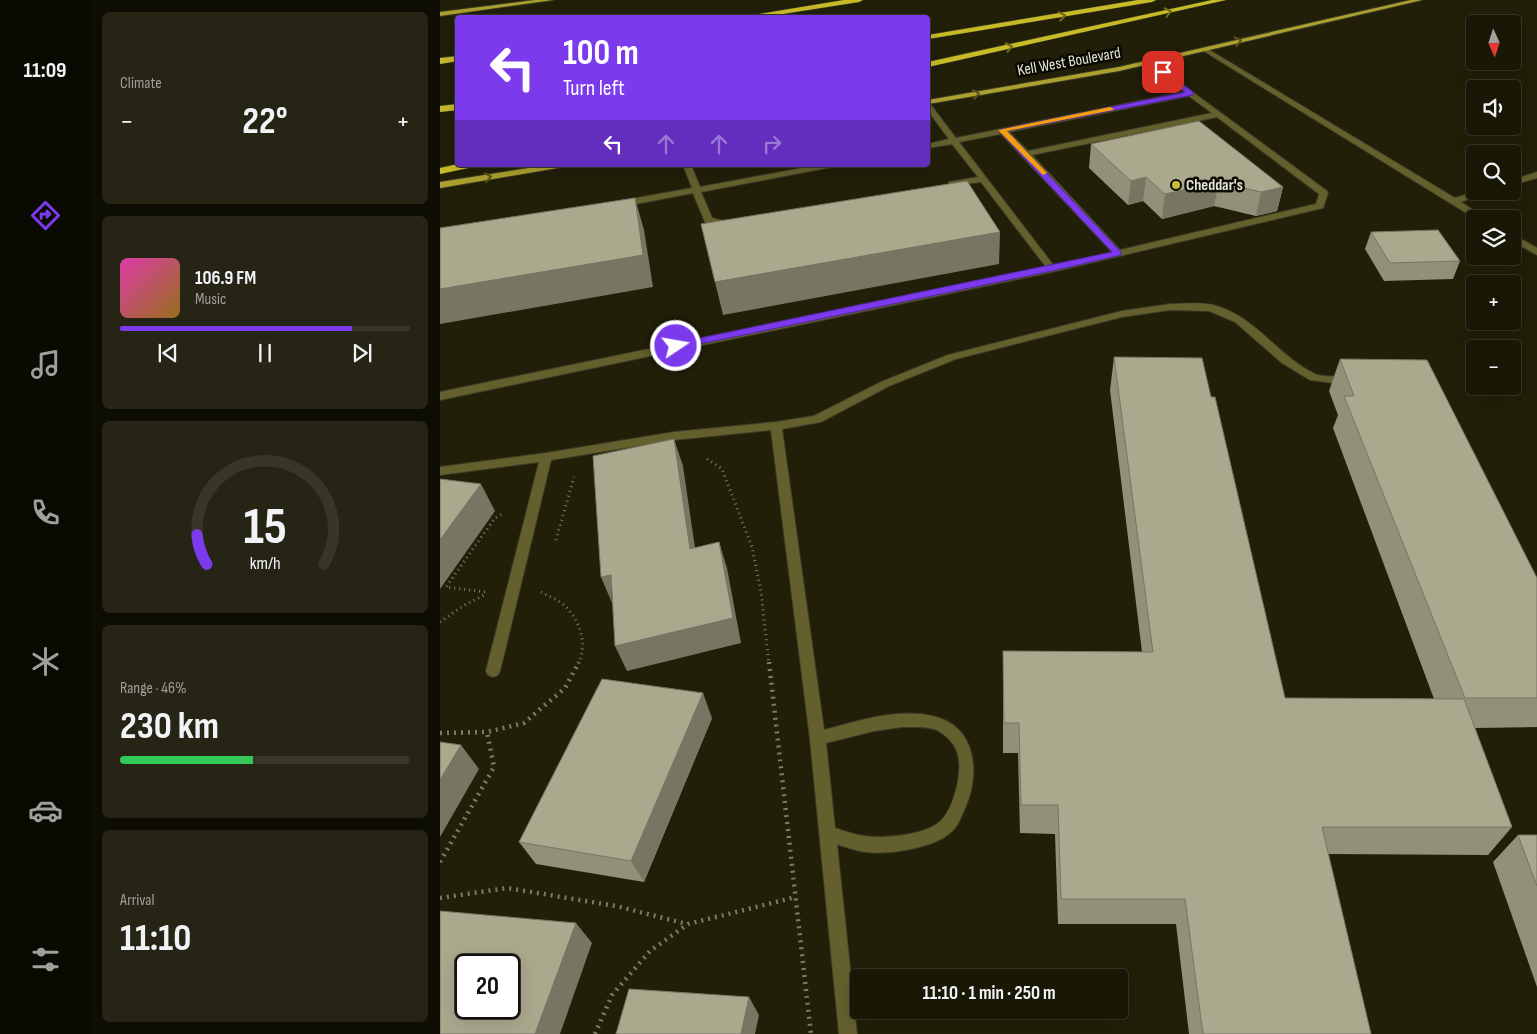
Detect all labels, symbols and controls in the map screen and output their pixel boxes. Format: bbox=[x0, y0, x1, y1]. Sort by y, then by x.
one-way arrow bbox=[1164, 7, 1172, 18]
one-way arrow bbox=[1058, 11, 1066, 21]
north arrow bbox=[1466, 15, 1521, 70]
map controls bbox=[1466, 15, 1521, 395]
text: 100 m bbox=[563, 32, 639, 75]
icon: left bbox=[480, 35, 545, 100]
one-way arrow bbox=[1233, 36, 1242, 47]
one-way arrow bbox=[1005, 42, 1014, 52]
street label: Kell West Boulevard bbox=[1016, 44, 1122, 80]
pin bbox=[1142, 51, 1184, 93]
text: 11:09 bbox=[23, 57, 67, 84]
icon: arrive bbox=[1149, 58, 1177, 86]
text: Climate bbox=[120, 74, 162, 93]
text: Turn left bbox=[563, 75, 625, 102]
button: sound bbox=[1466, 80, 1521, 135]
one-way arrow bbox=[971, 89, 980, 99]
text: 22° bbox=[242, 99, 288, 144]
text: − bbox=[120, 105, 134, 138]
text: + bbox=[396, 105, 410, 138]
icon: left bbox=[599, 130, 627, 158]
icon: ahead bbox=[652, 130, 680, 158]
icon: ahead bbox=[705, 130, 733, 158]
icon: right bbox=[758, 130, 786, 158]
button: search bbox=[1466, 145, 1521, 200]
one-way arrow bbox=[484, 173, 492, 183]
place label: Cheddar's bbox=[1186, 176, 1243, 195]
marker: Cheddar's bbox=[1170, 179, 1182, 191]
icon: directions bbox=[28, 198, 63, 233]
button: layers bbox=[1466, 210, 1521, 265]
text: 106.9 FM bbox=[195, 267, 256, 290]
button: + bbox=[1466, 275, 1521, 330]
text: Music bbox=[195, 290, 226, 309]
position arrow bbox=[649, 319, 701, 371]
icon: previous bbox=[154, 339, 182, 367]
icon: pause bbox=[251, 339, 279, 367]
icon: next bbox=[348, 339, 376, 367]
button: − bbox=[1466, 340, 1521, 395]
icon: music bbox=[28, 347, 63, 382]
icon: phone bbox=[28, 495, 63, 530]
text: 15 bbox=[243, 496, 287, 559]
text: km/h bbox=[250, 553, 280, 574]
icon: climate bbox=[28, 644, 63, 679]
text: Range · 46% bbox=[120, 679, 187, 698]
text: 230 km bbox=[120, 704, 219, 749]
icon: car bbox=[28, 793, 63, 828]
text: Arrival bbox=[120, 891, 154, 910]
text: 11:10 bbox=[120, 916, 191, 961]
icon: filters bbox=[28, 942, 63, 977]
speed limit sign: 20 bbox=[455, 954, 520, 1019]
text: 11:10 · 1 min · 250 m bbox=[922, 982, 1056, 1005]

